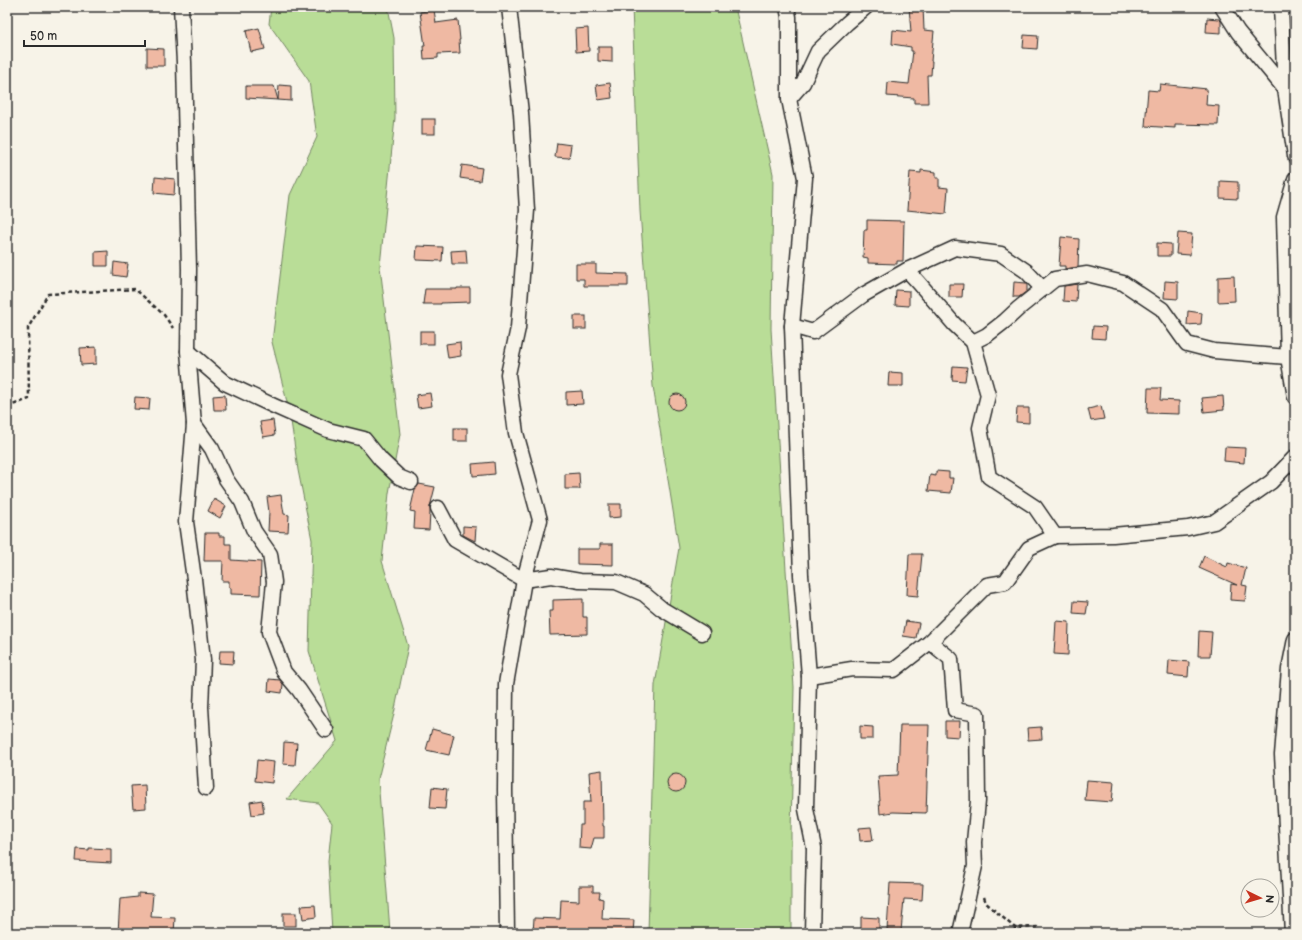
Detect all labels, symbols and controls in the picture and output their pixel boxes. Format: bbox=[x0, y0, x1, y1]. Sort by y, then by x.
scale bar bbox=[24, 22, 145, 48]
text: 50 m bbox=[30, 29, 57, 44]
north arrow bbox=[1240, 878, 1280, 918]
text: N bbox=[1263, 894, 1276, 904]

